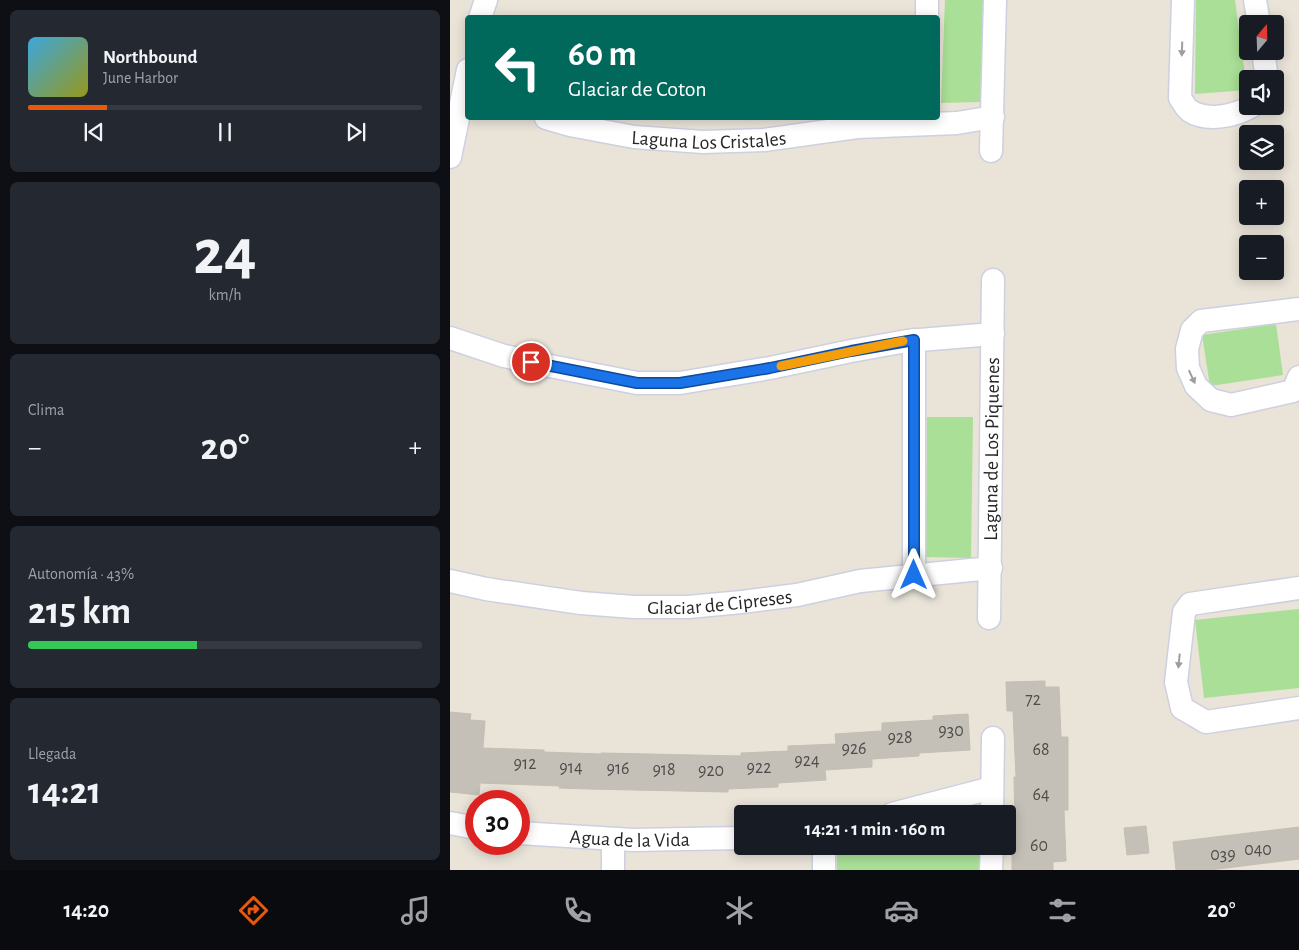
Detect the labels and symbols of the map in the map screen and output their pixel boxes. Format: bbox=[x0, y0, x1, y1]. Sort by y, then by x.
north arrow bbox=[1239, 15, 1284, 60]
one-way arrow bbox=[1178, 41, 1186, 57]
street label: Laguna Los Cristales bbox=[631, 128, 787, 153]
pin bbox=[510, 341, 552, 383]
street label: Laguna de Los Piquenes bbox=[981, 357, 1003, 541]
one-way arrow bbox=[1188, 370, 1196, 384]
position arrow bbox=[887, 548, 939, 600]
street label: Glaciar de Cipreses bbox=[647, 587, 793, 618]
one-way arrow bbox=[1175, 653, 1183, 669]
house number: 72 bbox=[1025, 691, 1041, 709]
house number: 930 bbox=[938, 722, 964, 740]
house number: 928 bbox=[887, 729, 913, 747]
house number: 926 bbox=[841, 740, 867, 758]
house number: 68 bbox=[1033, 741, 1050, 759]
house number: 924 bbox=[794, 752, 820, 770]
house number: 912 bbox=[514, 755, 536, 773]
house number: 914 bbox=[559, 759, 583, 777]
house number: 922 bbox=[747, 759, 771, 777]
house number: 916 bbox=[606, 760, 630, 778]
house number: 918 bbox=[652, 761, 676, 779]
house number: 920 bbox=[698, 762, 724, 780]
house number: 64 bbox=[1032, 786, 1050, 804]
speed limit sign: 30 bbox=[465, 790, 530, 855]
street label: Agua de la Vida bbox=[569, 827, 690, 851]
house number: 60 bbox=[1030, 837, 1048, 855]
house number: 040 bbox=[1244, 841, 1272, 859]
house number: 039 bbox=[1210, 846, 1236, 864]

